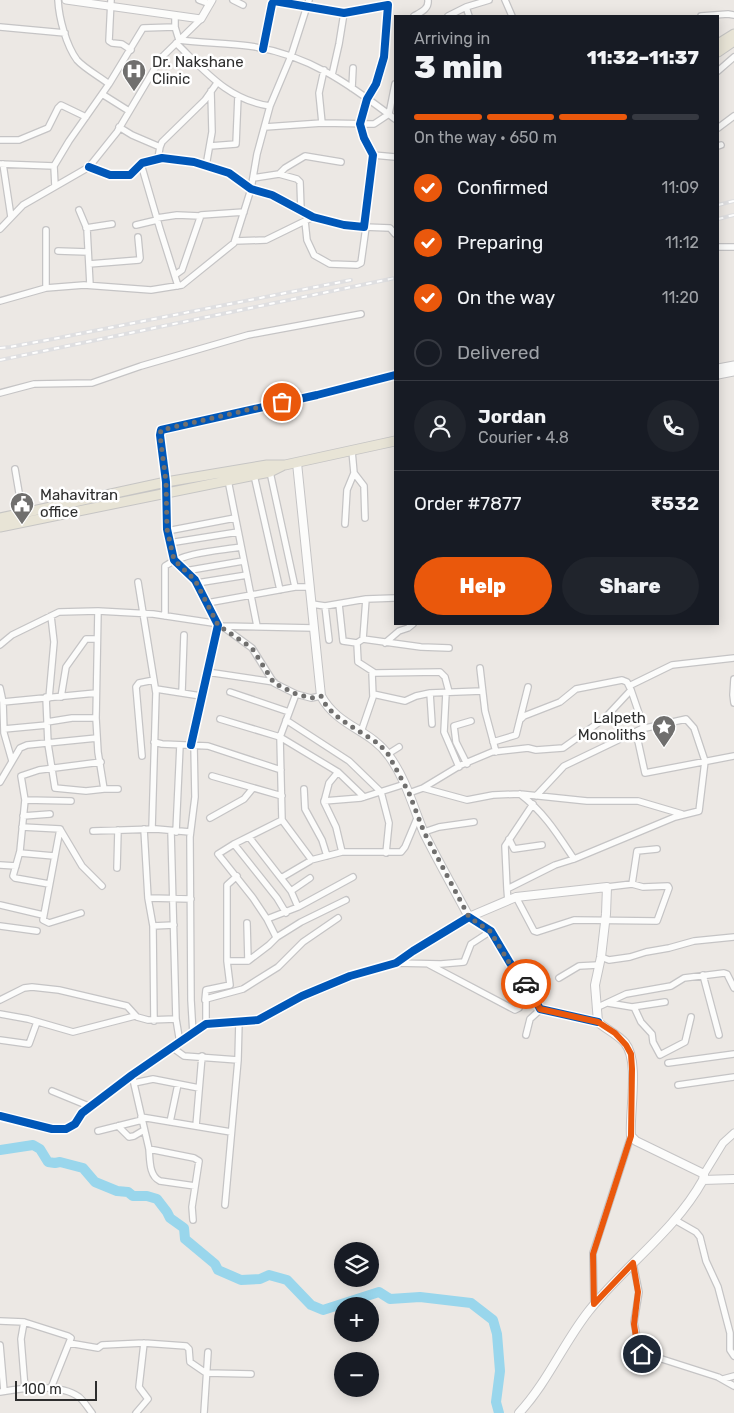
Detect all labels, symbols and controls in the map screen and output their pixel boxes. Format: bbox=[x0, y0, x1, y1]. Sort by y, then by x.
text: Arriving in bbox=[414, 29, 490, 48]
text: 11:32–11:37 bbox=[587, 46, 699, 69]
text: 3 min bbox=[414, 48, 503, 86]
place label: Dr. Nakshane Clinic bbox=[152, 53, 244, 88]
hospital icon: Dr. Nakshane Clinic bbox=[121, 58, 147, 92]
text: On the way · 650 m bbox=[414, 128, 557, 147]
icon: check bbox=[414, 174, 442, 202]
text: Confirmed bbox=[457, 176, 548, 199]
text: 11:09 bbox=[662, 178, 699, 197]
icon: check bbox=[414, 229, 442, 257]
text: Preparing bbox=[457, 231, 543, 254]
text: 11:12 bbox=[665, 233, 699, 252]
icon: check bbox=[414, 284, 442, 312]
text: On the way bbox=[457, 286, 555, 309]
text: 11:20 bbox=[662, 288, 699, 307]
text: Delivered bbox=[457, 341, 540, 364]
pin bbox=[261, 381, 303, 423]
icon: bag bbox=[268, 388, 296, 416]
button: person bbox=[414, 400, 466, 452]
button: phone bbox=[647, 400, 699, 452]
text: Jordan bbox=[478, 405, 546, 428]
text: Courier · 4.8 bbox=[478, 428, 569, 447]
place label: Mahavitran office bbox=[40, 486, 118, 521]
public building icon: Mahavitran office bbox=[9, 491, 35, 525]
text: Order #7877 bbox=[414, 492, 522, 515]
text: ₹532 bbox=[650, 492, 699, 515]
button: Help bbox=[414, 557, 552, 615]
button: Share bbox=[562, 557, 699, 615]
place label: Lalpeth Monoliths bbox=[578, 709, 646, 744]
place icon: Lalpeth Monoliths bbox=[651, 714, 677, 748]
courier bbox=[501, 959, 551, 1009]
icon: car bbox=[512, 970, 540, 998]
map controls bbox=[334, 1242, 379, 1397]
button: layers bbox=[334, 1242, 379, 1287]
button: + bbox=[334, 1297, 379, 1342]
pin bbox=[621, 1333, 663, 1375]
icon: home bbox=[628, 1340, 656, 1368]
button: − bbox=[334, 1352, 379, 1397]
scale bar bbox=[15, 1378, 98, 1401]
text: 100 m bbox=[22, 1381, 62, 1398]

